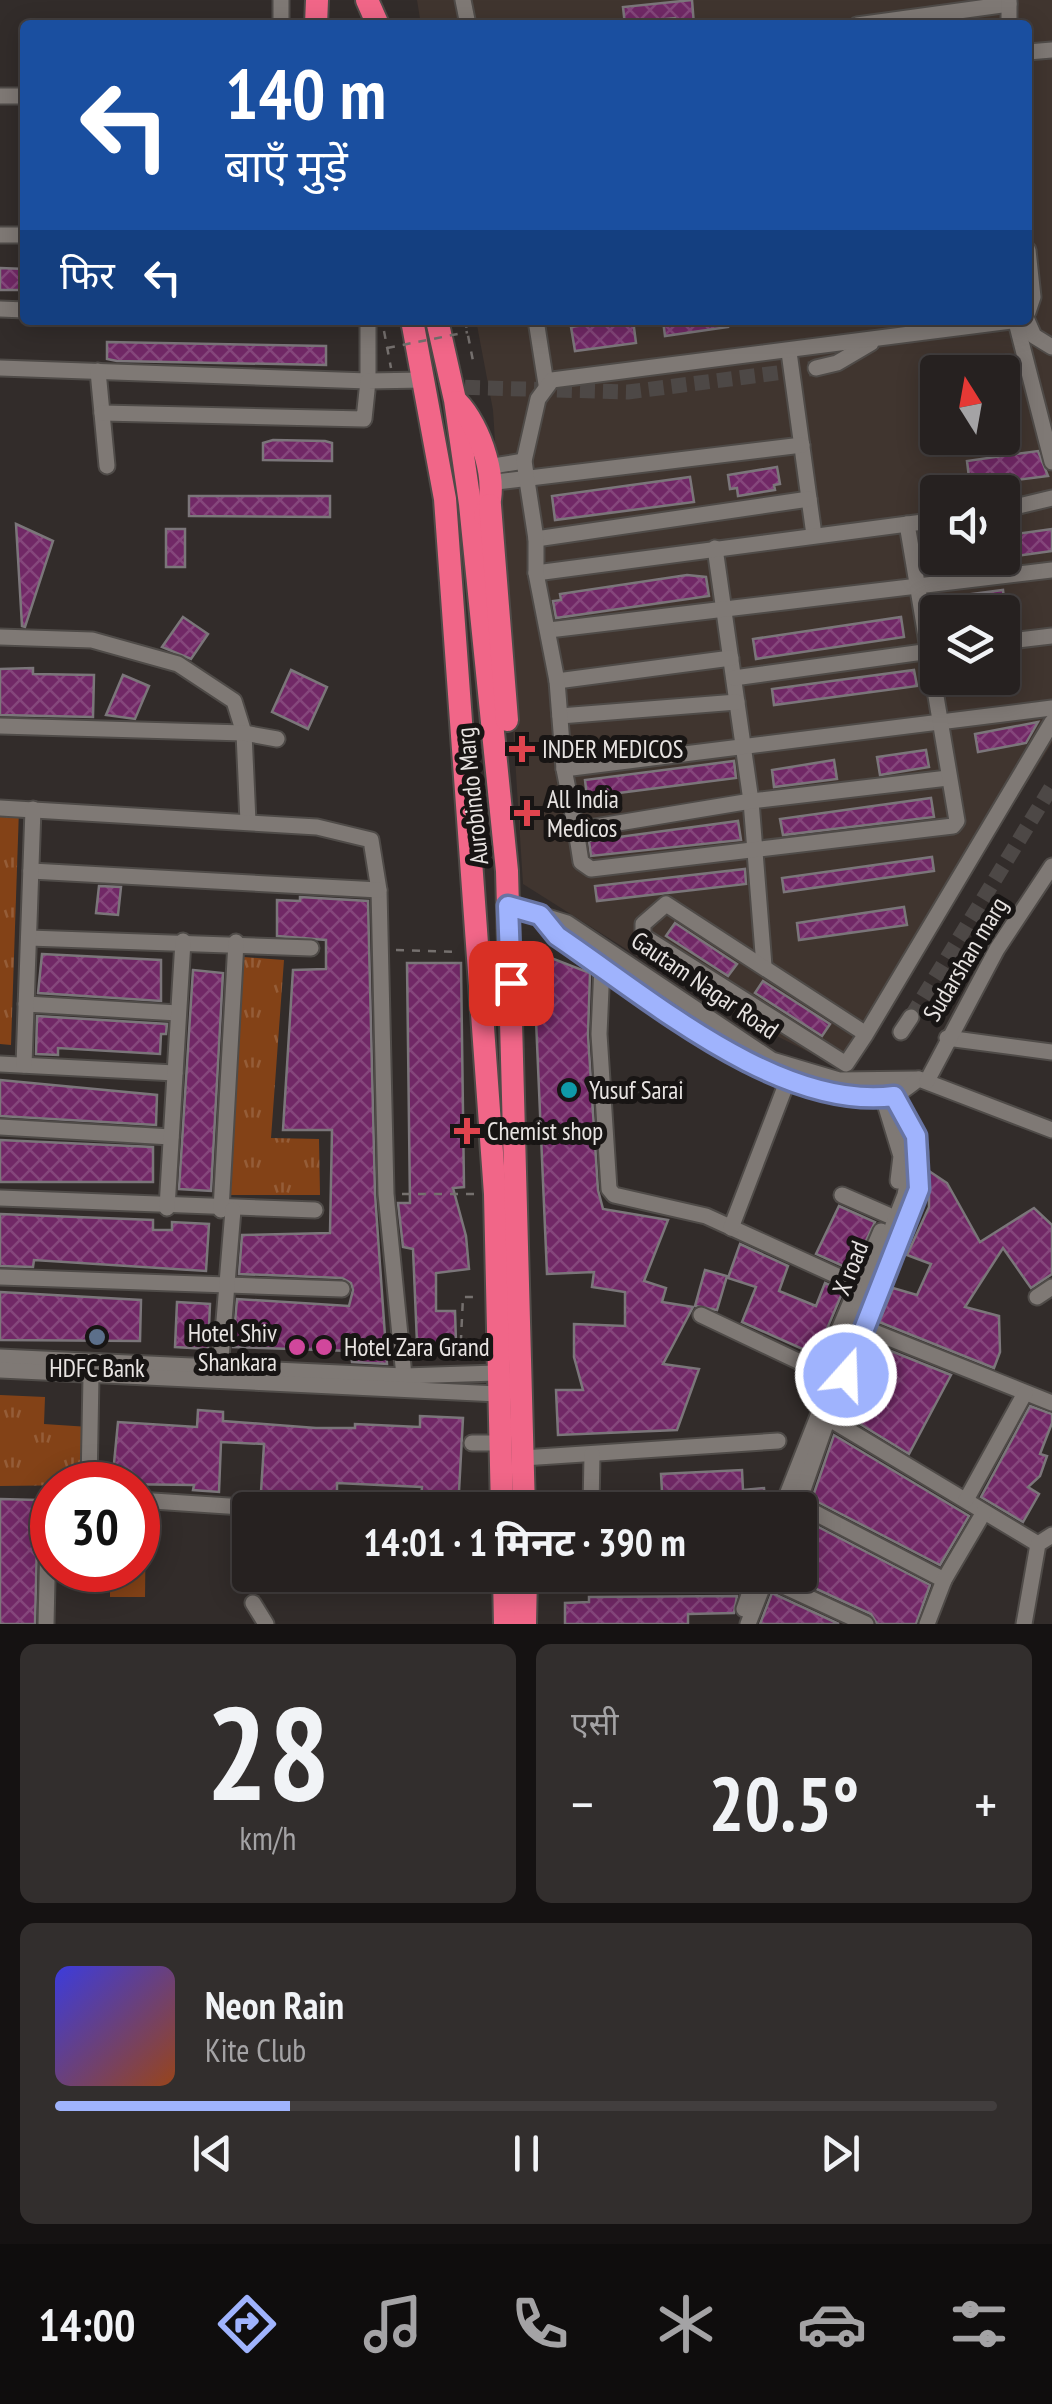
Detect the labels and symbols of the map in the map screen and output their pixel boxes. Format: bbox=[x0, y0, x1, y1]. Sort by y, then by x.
north arrow bbox=[920, 355, 1020, 455]
street label: Aurobindo Marg bbox=[449, 726, 495, 866]
place label: INDER MEDICOS bbox=[542, 733, 683, 765]
marker: INDER MEDICOS bbox=[511, 738, 533, 760]
place label: All India Medicos bbox=[547, 783, 619, 844]
marker: All India Medicos bbox=[516, 802, 538, 824]
street label: Sudarshan marg bbox=[916, 891, 1014, 1027]
street label: Gautam Nagar Road bbox=[625, 924, 785, 1046]
pin bbox=[469, 941, 554, 1026]
place label: Yusuf Sarai bbox=[589, 1074, 684, 1106]
marker: Yusuf Sarai bbox=[558, 1079, 580, 1101]
place label: Chemist shop bbox=[487, 1115, 603, 1147]
marker: Chemist shop bbox=[456, 1120, 478, 1142]
street label: X road bbox=[825, 1236, 875, 1300]
place label: Hotel Shiv Shankara bbox=[188, 1317, 277, 1378]
position arrow bbox=[794, 1323, 898, 1427]
marker: HDFC Bank bbox=[86, 1326, 108, 1348]
place label: Hotel Zara Grand bbox=[344, 1331, 490, 1363]
marker: Hotel Shiv Shankara bbox=[286, 1336, 308, 1358]
marker: Hotel Zara Grand bbox=[313, 1336, 335, 1358]
place label: HDFC Bank bbox=[49, 1352, 145, 1384]
speed limit sign: 30 bbox=[30, 1462, 160, 1592]

